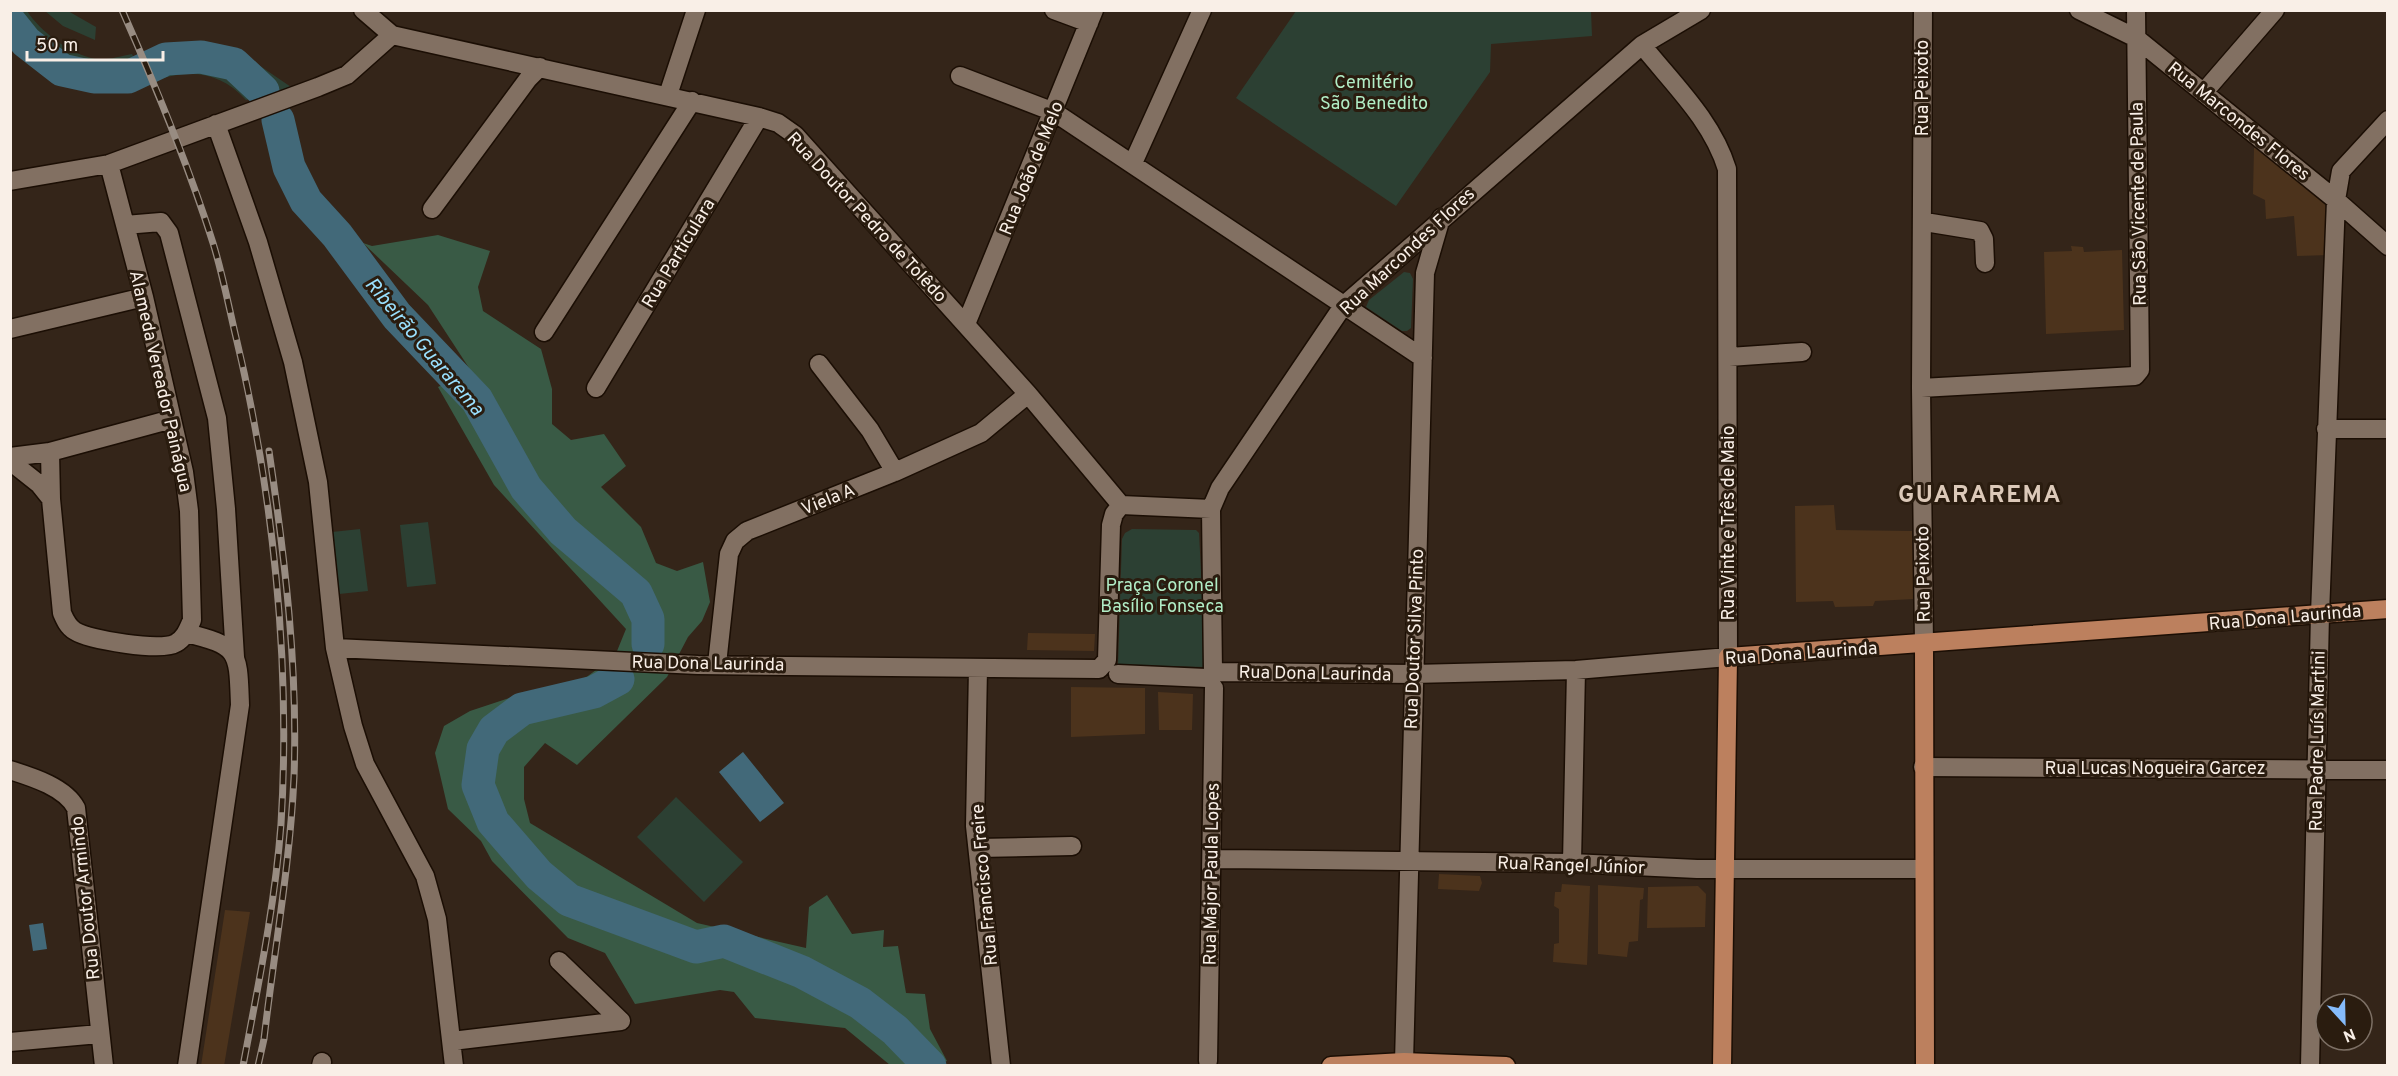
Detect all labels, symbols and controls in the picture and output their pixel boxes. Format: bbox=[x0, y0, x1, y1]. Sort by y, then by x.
scale bar bbox=[27, 24, 164, 62]
text: 50 m bbox=[36, 35, 78, 58]
street label: Rua Peixoto bbox=[1912, 40, 1935, 136]
street label: Rua Marcondes Flores bbox=[2162, 58, 2314, 187]
park label: Cemitério São Benedito bbox=[1320, 72, 1428, 116]
street label: Rua João de Melo bbox=[995, 98, 1070, 239]
street label: Rua São Vicente de Paula bbox=[2126, 102, 2153, 306]
street label: Rua Doutor Pedro de Tolêdo bbox=[781, 128, 951, 308]
street label: Rua Marcondes Flores bbox=[1335, 183, 1481, 321]
street label: Rua Particulara bbox=[637, 195, 721, 313]
street label: Alameda Vereador Painágua bbox=[123, 268, 196, 494]
water label: Ribeirão Guararema bbox=[358, 273, 489, 422]
street label: Rua Vinte e Três de Maio bbox=[1718, 425, 1741, 621]
street label: Viela A bbox=[798, 479, 859, 522]
district label: GUARAREMA bbox=[1898, 481, 2062, 511]
street label: Rua Peixoto bbox=[1912, 525, 1937, 622]
street label: Rua Doutor Silva Pinto bbox=[1401, 548, 1430, 730]
park label: Praça Coronel Basílio Fonseca bbox=[1100, 575, 1224, 619]
street label: Rua Dona Laurinda bbox=[2208, 600, 2362, 637]
street label: Rua Dona Laurinda bbox=[1724, 638, 1878, 671]
street label: Rua Padre Luís Martini bbox=[2305, 650, 2332, 832]
street label: Rua Dona Laurinda bbox=[631, 652, 785, 677]
street label: Rua Dona Laurinda bbox=[1238, 662, 1392, 687]
street label: Rua Lucas Nogueira Garcez bbox=[2045, 758, 2266, 781]
street label: Rua Major Paula Lopes bbox=[1199, 782, 1226, 966]
street label: Rua Francisco Freire bbox=[967, 803, 1004, 967]
street label: Rua Doutor Armindo bbox=[66, 815, 107, 981]
street label: Rua Rangel Júnior bbox=[1497, 852, 1645, 881]
north arrow bbox=[2314, 992, 2374, 1052]
text: N bbox=[2340, 1023, 2358, 1045]

